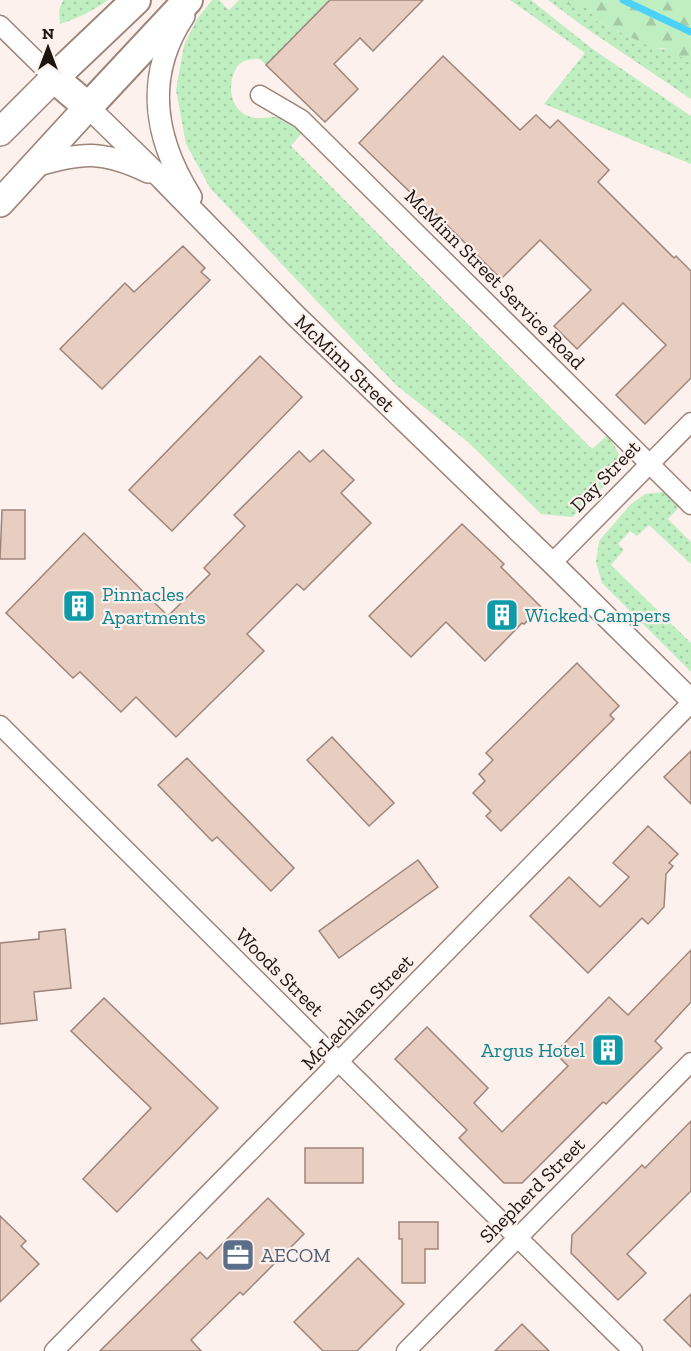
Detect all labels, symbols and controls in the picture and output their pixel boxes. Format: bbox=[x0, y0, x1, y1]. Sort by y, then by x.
north arrow bbox=[18, 18, 78, 78]
text: N bbox=[42, 24, 54, 43]
street label: McMinn Street Service Road bbox=[400, 184, 590, 374]
street label: McMinn Street bbox=[290, 309, 400, 417]
street label: Day Street bbox=[565, 435, 645, 517]
place label: Pinnacles Apartments bbox=[102, 582, 206, 629]
building icon: Pinnacles Apartments bbox=[61, 588, 97, 624]
building icon: Wicked Campers bbox=[484, 597, 520, 633]
place label: Wicked Campers bbox=[525, 603, 671, 627]
street label: Woods Street bbox=[231, 923, 330, 1022]
street label: McLachlan Street bbox=[296, 949, 418, 1075]
building icon: Argus Hotel bbox=[590, 1032, 626, 1068]
place label: Argus Hotel bbox=[481, 1038, 585, 1062]
street label: Shepherd Street bbox=[474, 1132, 590, 1248]
office icon: AECOM bbox=[220, 1237, 256, 1273]
place label: AECOM bbox=[261, 1243, 331, 1267]

